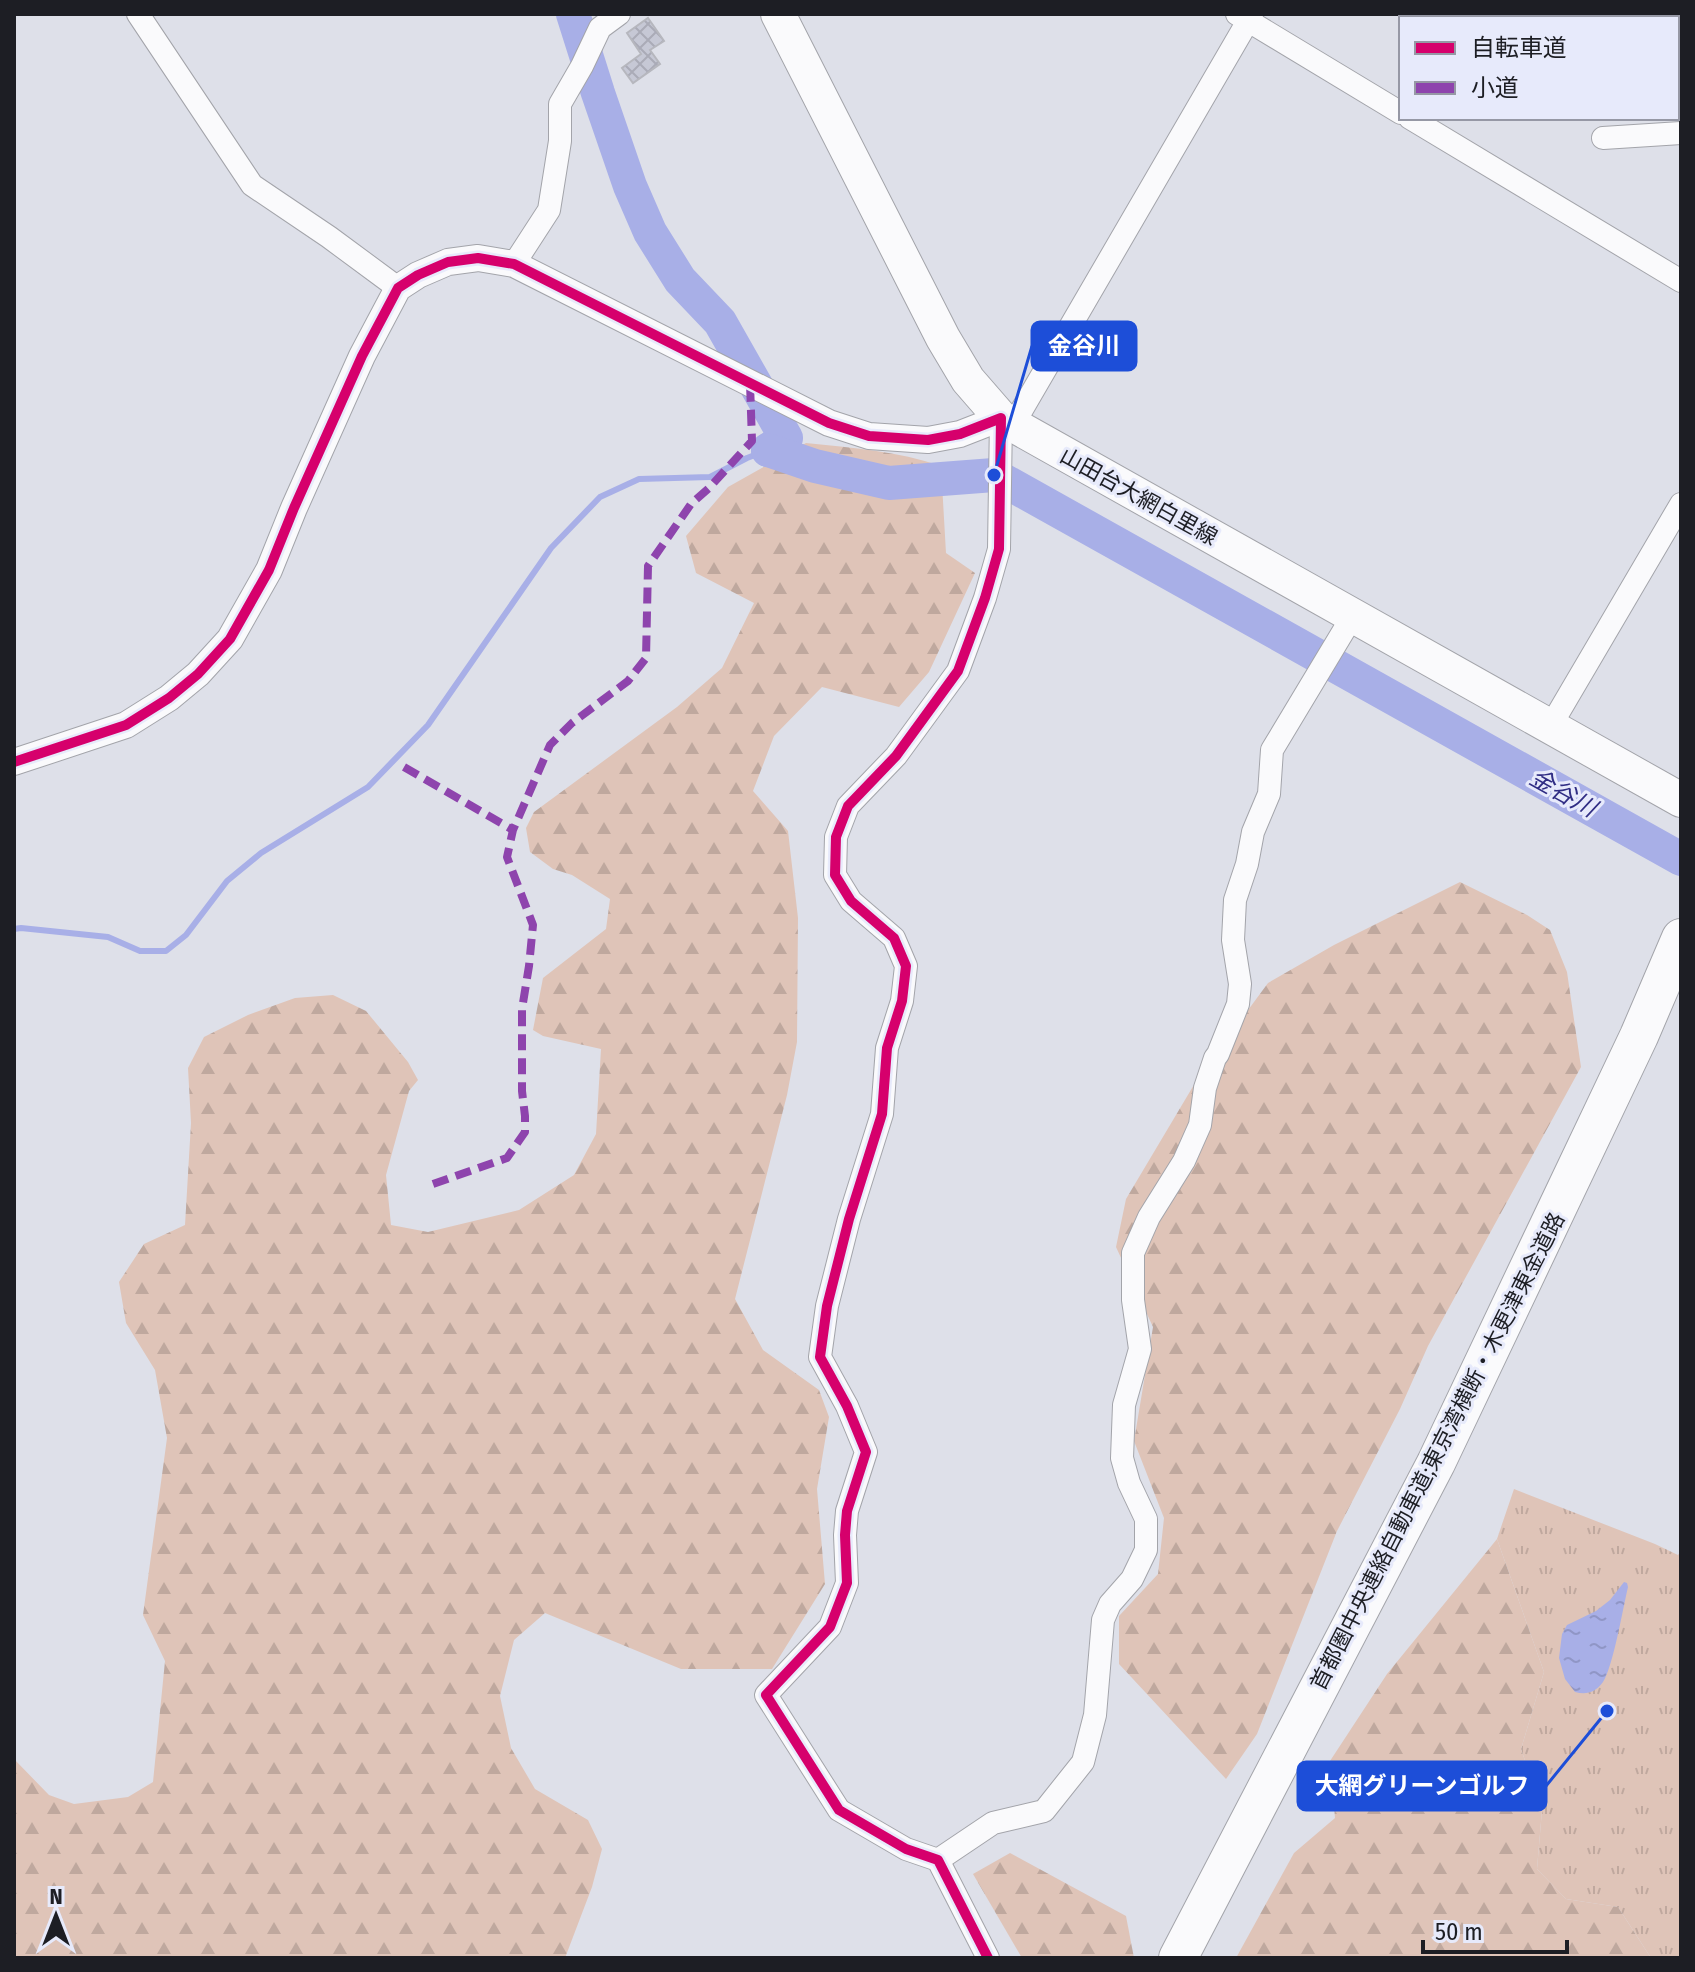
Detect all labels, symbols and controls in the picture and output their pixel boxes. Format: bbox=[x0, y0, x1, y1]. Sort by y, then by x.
legend bbox=[1399, 16, 1679, 120]
text: 自転車道 bbox=[1471, 34, 1567, 62]
text: 小道 bbox=[1471, 74, 1519, 102]
callout: 金谷川 bbox=[1032, 322, 1136, 370]
text: 金谷川 bbox=[1048, 332, 1120, 360]
street label: 山田台大網白里線 bbox=[1055, 442, 1222, 551]
water label: 金谷川 bbox=[1525, 763, 1604, 824]
street label: 首都圏中央連絡自動車道;東京湾横断・木更津東金道路 bbox=[1305, 1208, 1570, 1695]
callout: 大網グリーンゴルフ bbox=[1298, 1762, 1546, 1810]
text: 大網グリーンゴルフ bbox=[1315, 1772, 1529, 1800]
north arrow bbox=[16, 1876, 96, 1956]
text: N bbox=[49, 1883, 63, 1910]
scale bar bbox=[1423, 1904, 1567, 1954]
text: 50 m bbox=[1435, 1918, 1483, 1946]

